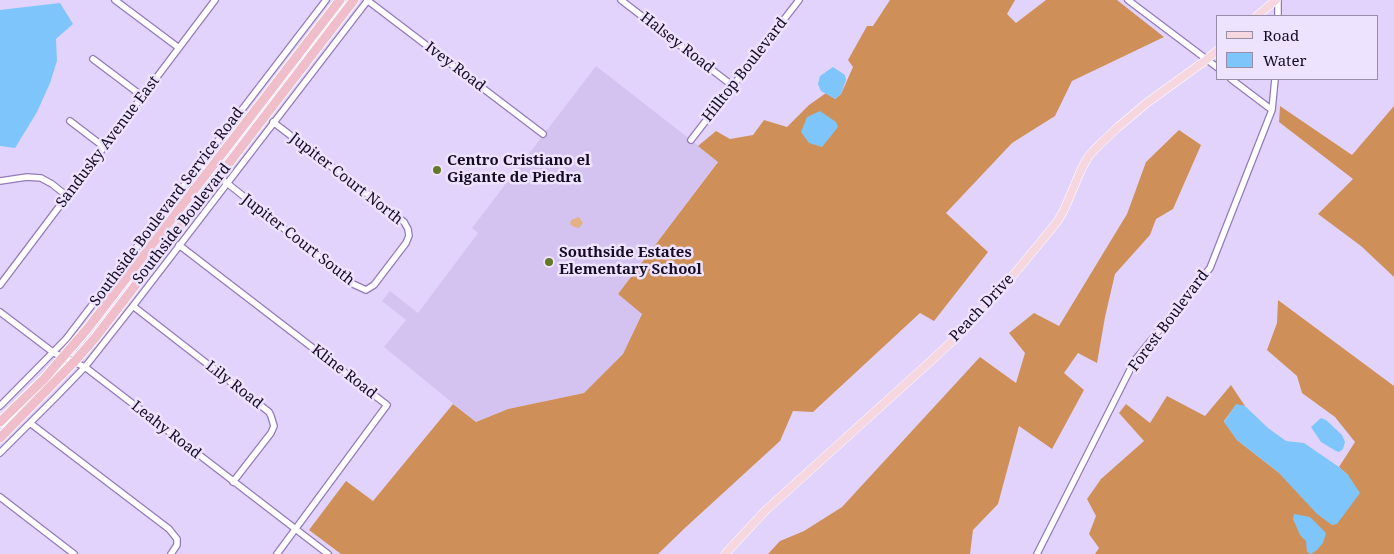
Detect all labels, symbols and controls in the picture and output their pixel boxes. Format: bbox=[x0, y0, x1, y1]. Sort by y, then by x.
street label: Halsey Road bbox=[637, 9, 717, 77]
street label: Hilltop Boulevard bbox=[699, 14, 791, 126]
legend bbox=[1216, 15, 1379, 80]
text: Road bbox=[1263, 25, 1299, 45]
street label: Ivey Road bbox=[421, 39, 489, 95]
text: Water bbox=[1263, 50, 1306, 70]
street label: Sandusky Avenue East bbox=[53, 73, 163, 211]
street label: Southside Boulevard Service Road bbox=[86, 104, 248, 310]
street label: Jupiter Court North bbox=[286, 129, 406, 229]
place label: Centro Cristiano el Gigante de Piedra bbox=[447, 152, 590, 187]
street label: Southside Boulevard bbox=[129, 160, 235, 288]
marker: Centro Cristiano el Gigante de Piedra bbox=[431, 164, 443, 176]
street label: Jupiter Court South bbox=[238, 190, 358, 290]
place label: Southside Estates Elementary School bbox=[559, 244, 702, 279]
marker: Southside Estates Elementary School bbox=[543, 256, 555, 268]
street label: Forest Boulevard bbox=[1125, 267, 1213, 375]
street label: Peach Drive bbox=[946, 270, 1018, 346]
street label: Kline Road bbox=[308, 341, 380, 403]
street label: Lily Road bbox=[202, 357, 266, 413]
street label: Leahy Road bbox=[128, 397, 204, 463]

